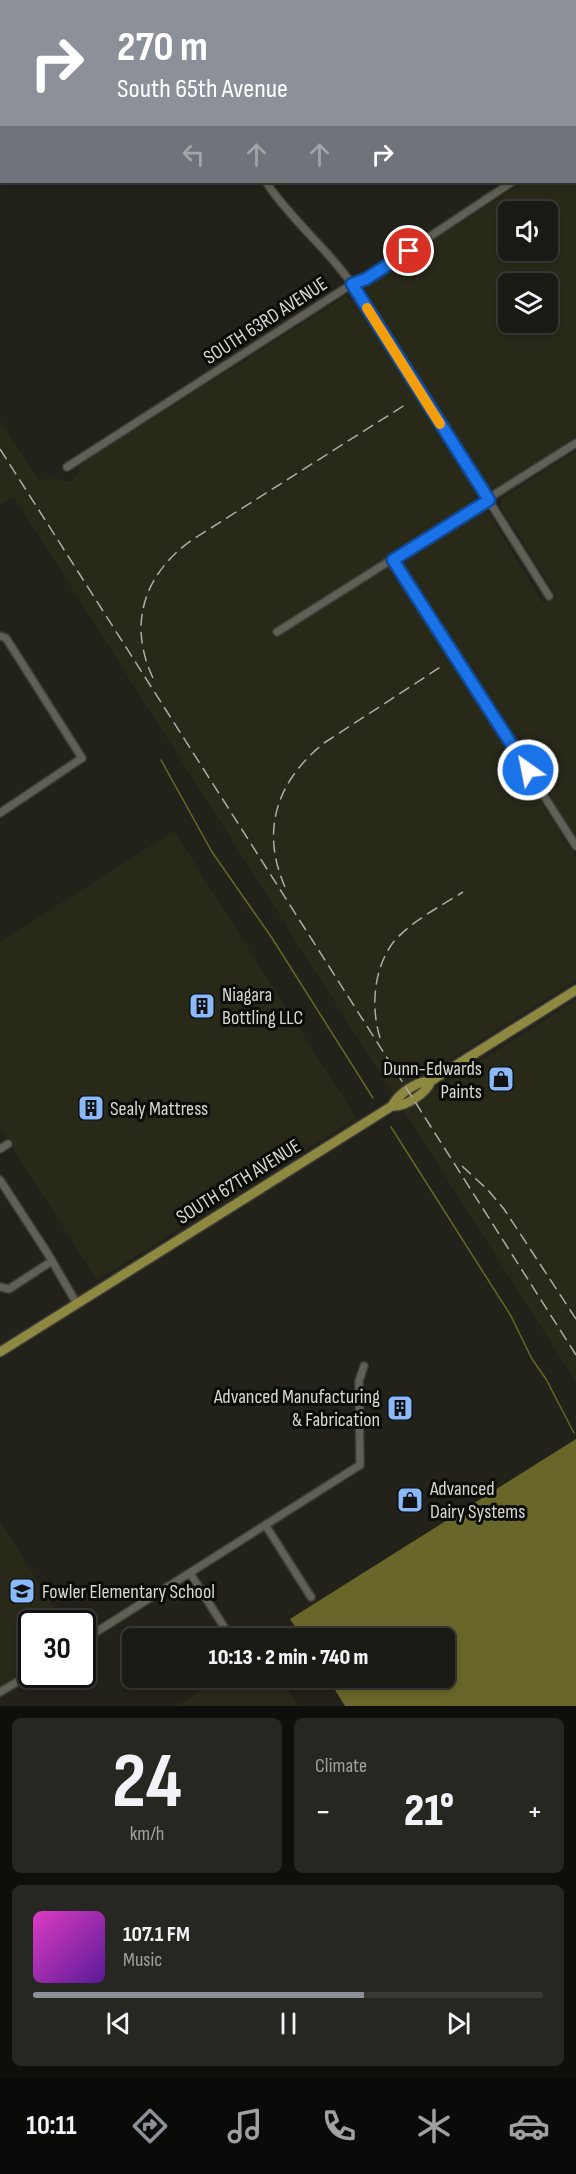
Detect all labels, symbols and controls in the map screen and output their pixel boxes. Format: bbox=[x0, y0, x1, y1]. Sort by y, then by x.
text: 270 m bbox=[117, 22, 208, 73]
icon: right bbox=[18, 24, 96, 102]
text: South 65th Avenue bbox=[117, 73, 288, 105]
icon: left bbox=[177, 138, 210, 171]
icon: ahead bbox=[240, 138, 273, 171]
icon: ahead bbox=[303, 138, 336, 171]
icon: right bbox=[366, 138, 399, 171]
map controls bbox=[498, 201, 558, 333]
button: sound bbox=[498, 201, 558, 261]
pin bbox=[383, 225, 434, 276]
icon: arrive bbox=[392, 234, 425, 267]
street label: SOUTH 63RD AVENUE bbox=[199, 272, 332, 370]
button: layers bbox=[498, 273, 558, 333]
position arrow bbox=[496, 738, 560, 802]
place label: Niagara Bottling LLC bbox=[222, 983, 303, 1030]
building icon: Niagara Bottling LLC bbox=[187, 991, 217, 1021]
place label: Dunn-Edwards Paints bbox=[383, 1057, 482, 1104]
shop icon: Dunn-Edwards Paints bbox=[486, 1064, 516, 1094]
building icon: Sealy Mattress bbox=[76, 1093, 106, 1123]
place label: Sealy Mattress bbox=[110, 1097, 208, 1121]
street label: SOUTH 67TH AVENUE bbox=[172, 1134, 305, 1230]
place label: Advanced Manufacturing & Fabrication bbox=[213, 1385, 380, 1432]
building icon: Advanced Manufacturing & Fabrication bbox=[385, 1393, 415, 1423]
place label: Advanced Dairy Systems bbox=[429, 1477, 525, 1524]
shop icon: Advanced Dairy Systems bbox=[395, 1485, 425, 1515]
school or university icon: Fowler Elementary School bbox=[7, 1576, 37, 1606]
place label: Fowler Elementary School bbox=[42, 1580, 215, 1604]
speed limit sign: 30 bbox=[18, 1610, 96, 1688]
text: 10:13 · 2 min · 740 m bbox=[209, 1644, 368, 1671]
text: 24 bbox=[112, 1736, 182, 1829]
text: Climate bbox=[315, 1754, 367, 1778]
text: 21° bbox=[404, 1784, 454, 1839]
text: − bbox=[315, 1792, 331, 1832]
text: + bbox=[527, 1792, 543, 1832]
text: km/h bbox=[130, 1822, 164, 1846]
text: 107.1 FM bbox=[123, 1921, 190, 1948]
text: Music bbox=[123, 1948, 162, 1972]
icon: previous bbox=[102, 2007, 135, 2040]
icon: pause bbox=[272, 2007, 305, 2040]
icon: next bbox=[442, 2007, 475, 2040]
icon: directions bbox=[129, 2105, 171, 2147]
icon: music bbox=[224, 2105, 266, 2147]
icon: phone bbox=[318, 2105, 360, 2147]
icon: climate bbox=[413, 2105, 455, 2147]
icon: car bbox=[508, 2105, 550, 2147]
text: 10:11 bbox=[26, 2110, 77, 2142]

